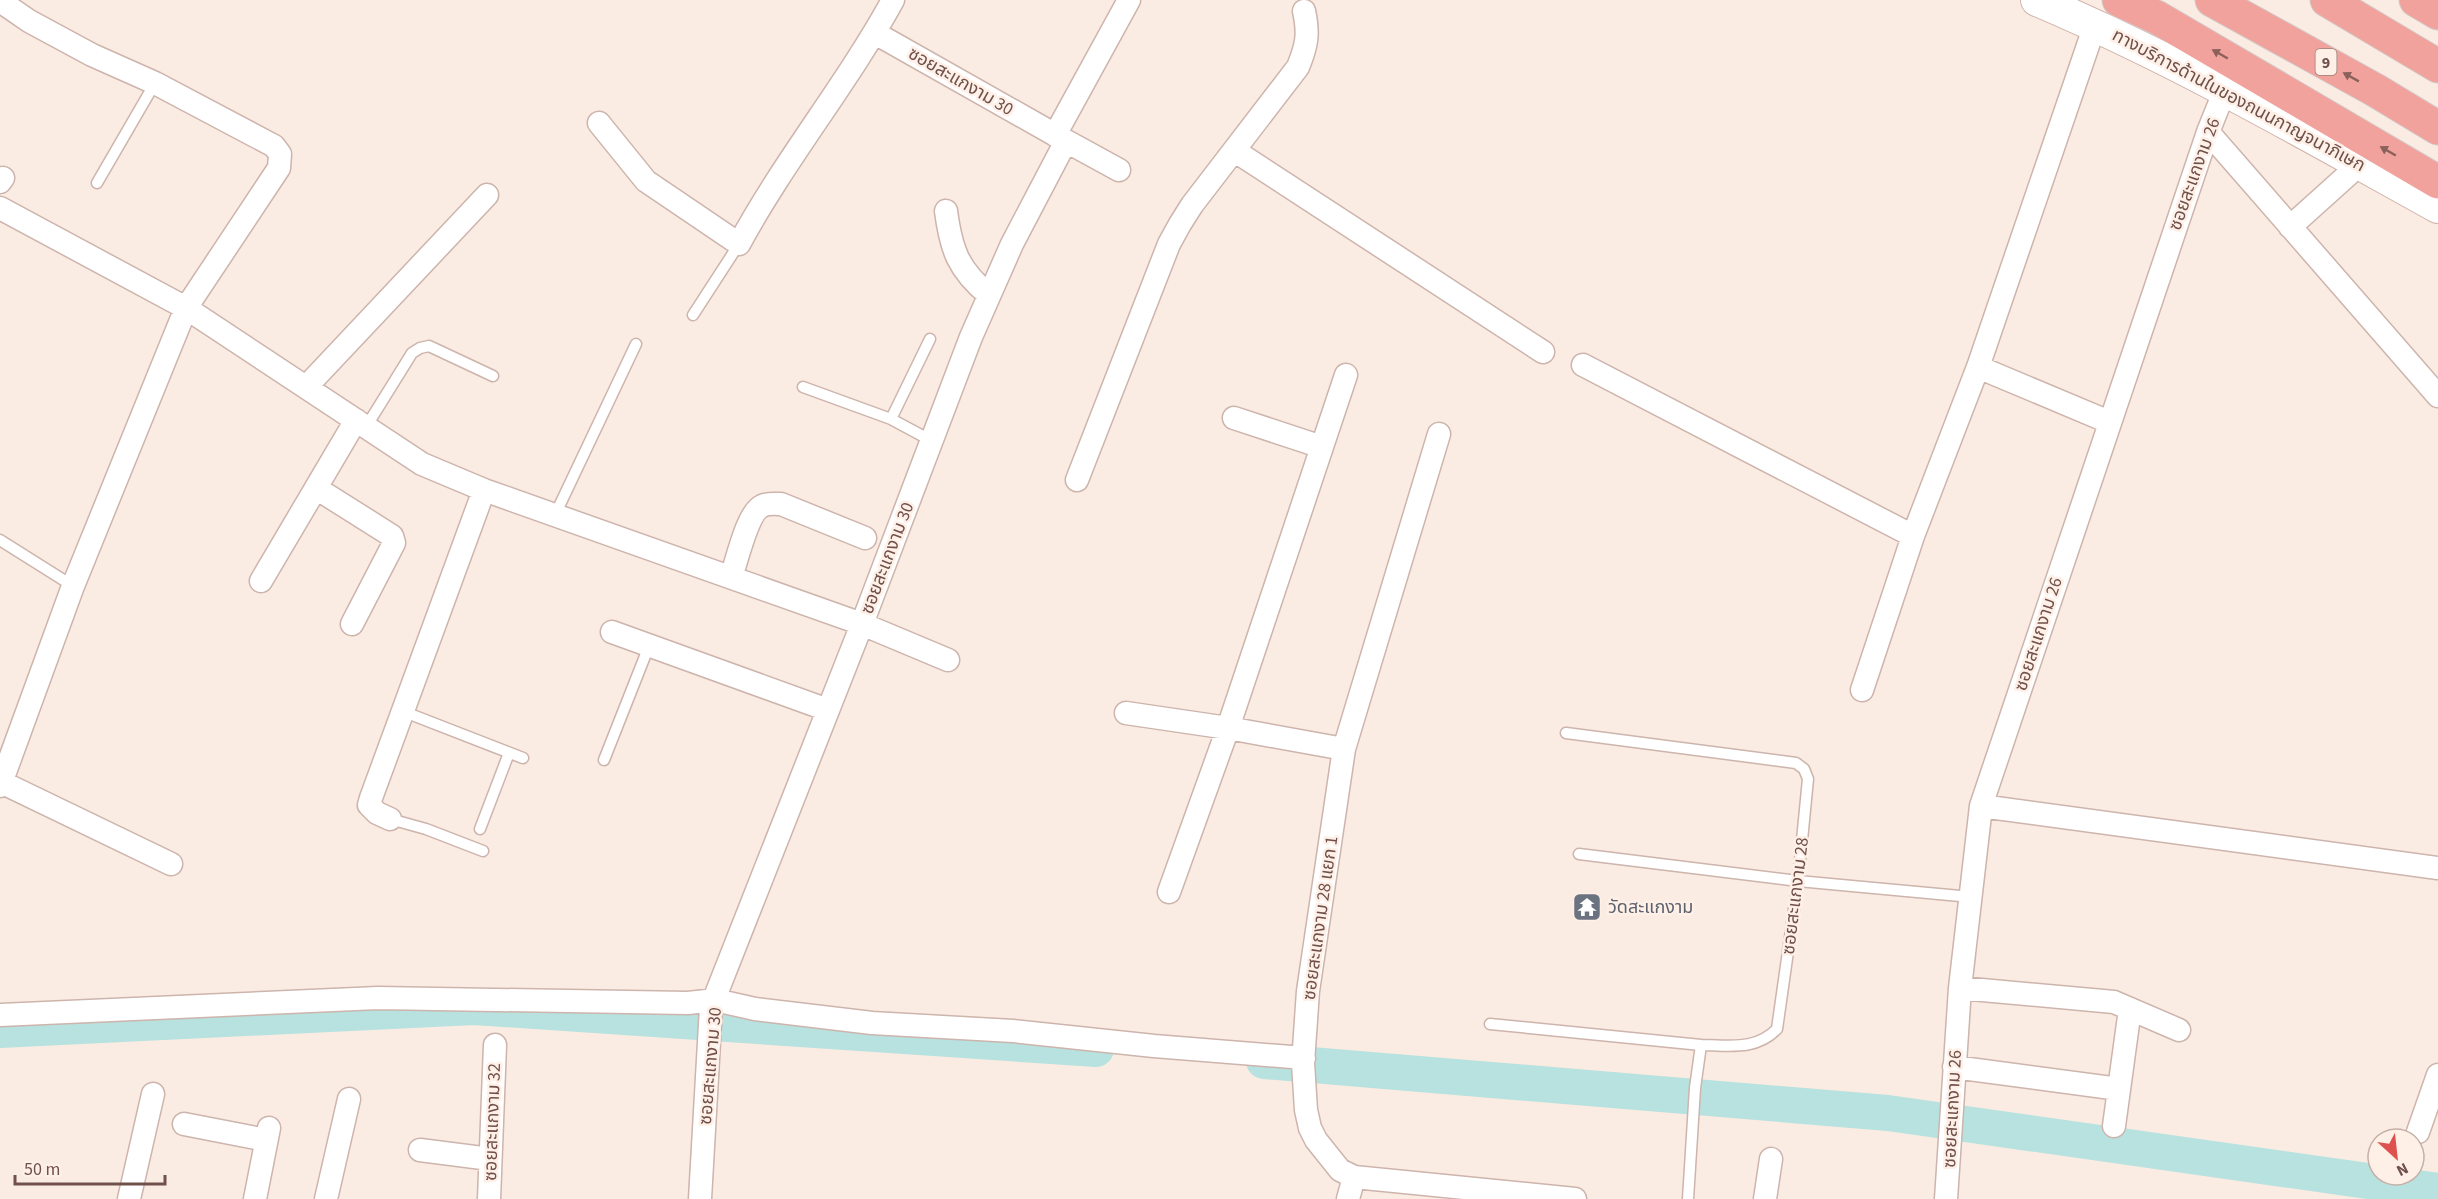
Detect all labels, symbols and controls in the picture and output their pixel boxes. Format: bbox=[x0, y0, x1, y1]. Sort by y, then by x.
street label: ทางบริการด้านในของถนนกาญจนาภิเษก bbox=[2108, 23, 2370, 178]
street label: ซอยสะแกงาม 30 bbox=[903, 41, 1018, 122]
one-way arrow bbox=[2212, 48, 2228, 59]
road number: 9 bbox=[2316, 49, 2336, 75]
one-way arrow bbox=[2343, 72, 2360, 82]
street label: ซอยสะแกงาม 26 bbox=[2163, 114, 2226, 234]
one-way arrow bbox=[2380, 146, 2396, 157]
street label: ซอยสะแกงาม 30 bbox=[855, 499, 920, 618]
street label: ซอยสะแกงาม 26 bbox=[2008, 574, 2069, 694]
street label: ซอยสะแกงาม 28 แยก 1 bbox=[1297, 834, 1344, 1002]
street label: ซอยสะแกงาม 28 bbox=[1776, 836, 1815, 956]
temple icon: วัดสะแกงาม bbox=[1571, 891, 1603, 923]
place label: วัดสะแกงาม bbox=[1608, 895, 1693, 920]
street label: ซอยสะแกงาม 30 bbox=[693, 1006, 728, 1126]
street label: ซอยสะแกงาม 26 bbox=[1937, 1049, 1968, 1169]
street label: ซอยสะแกงาม 32 bbox=[478, 1063, 507, 1181]
north arrow bbox=[2366, 1127, 2426, 1187]
scale bar bbox=[15, 1148, 165, 1186]
text: 50 m bbox=[24, 1157, 60, 1182]
text: N bbox=[2393, 1157, 2412, 1182]

